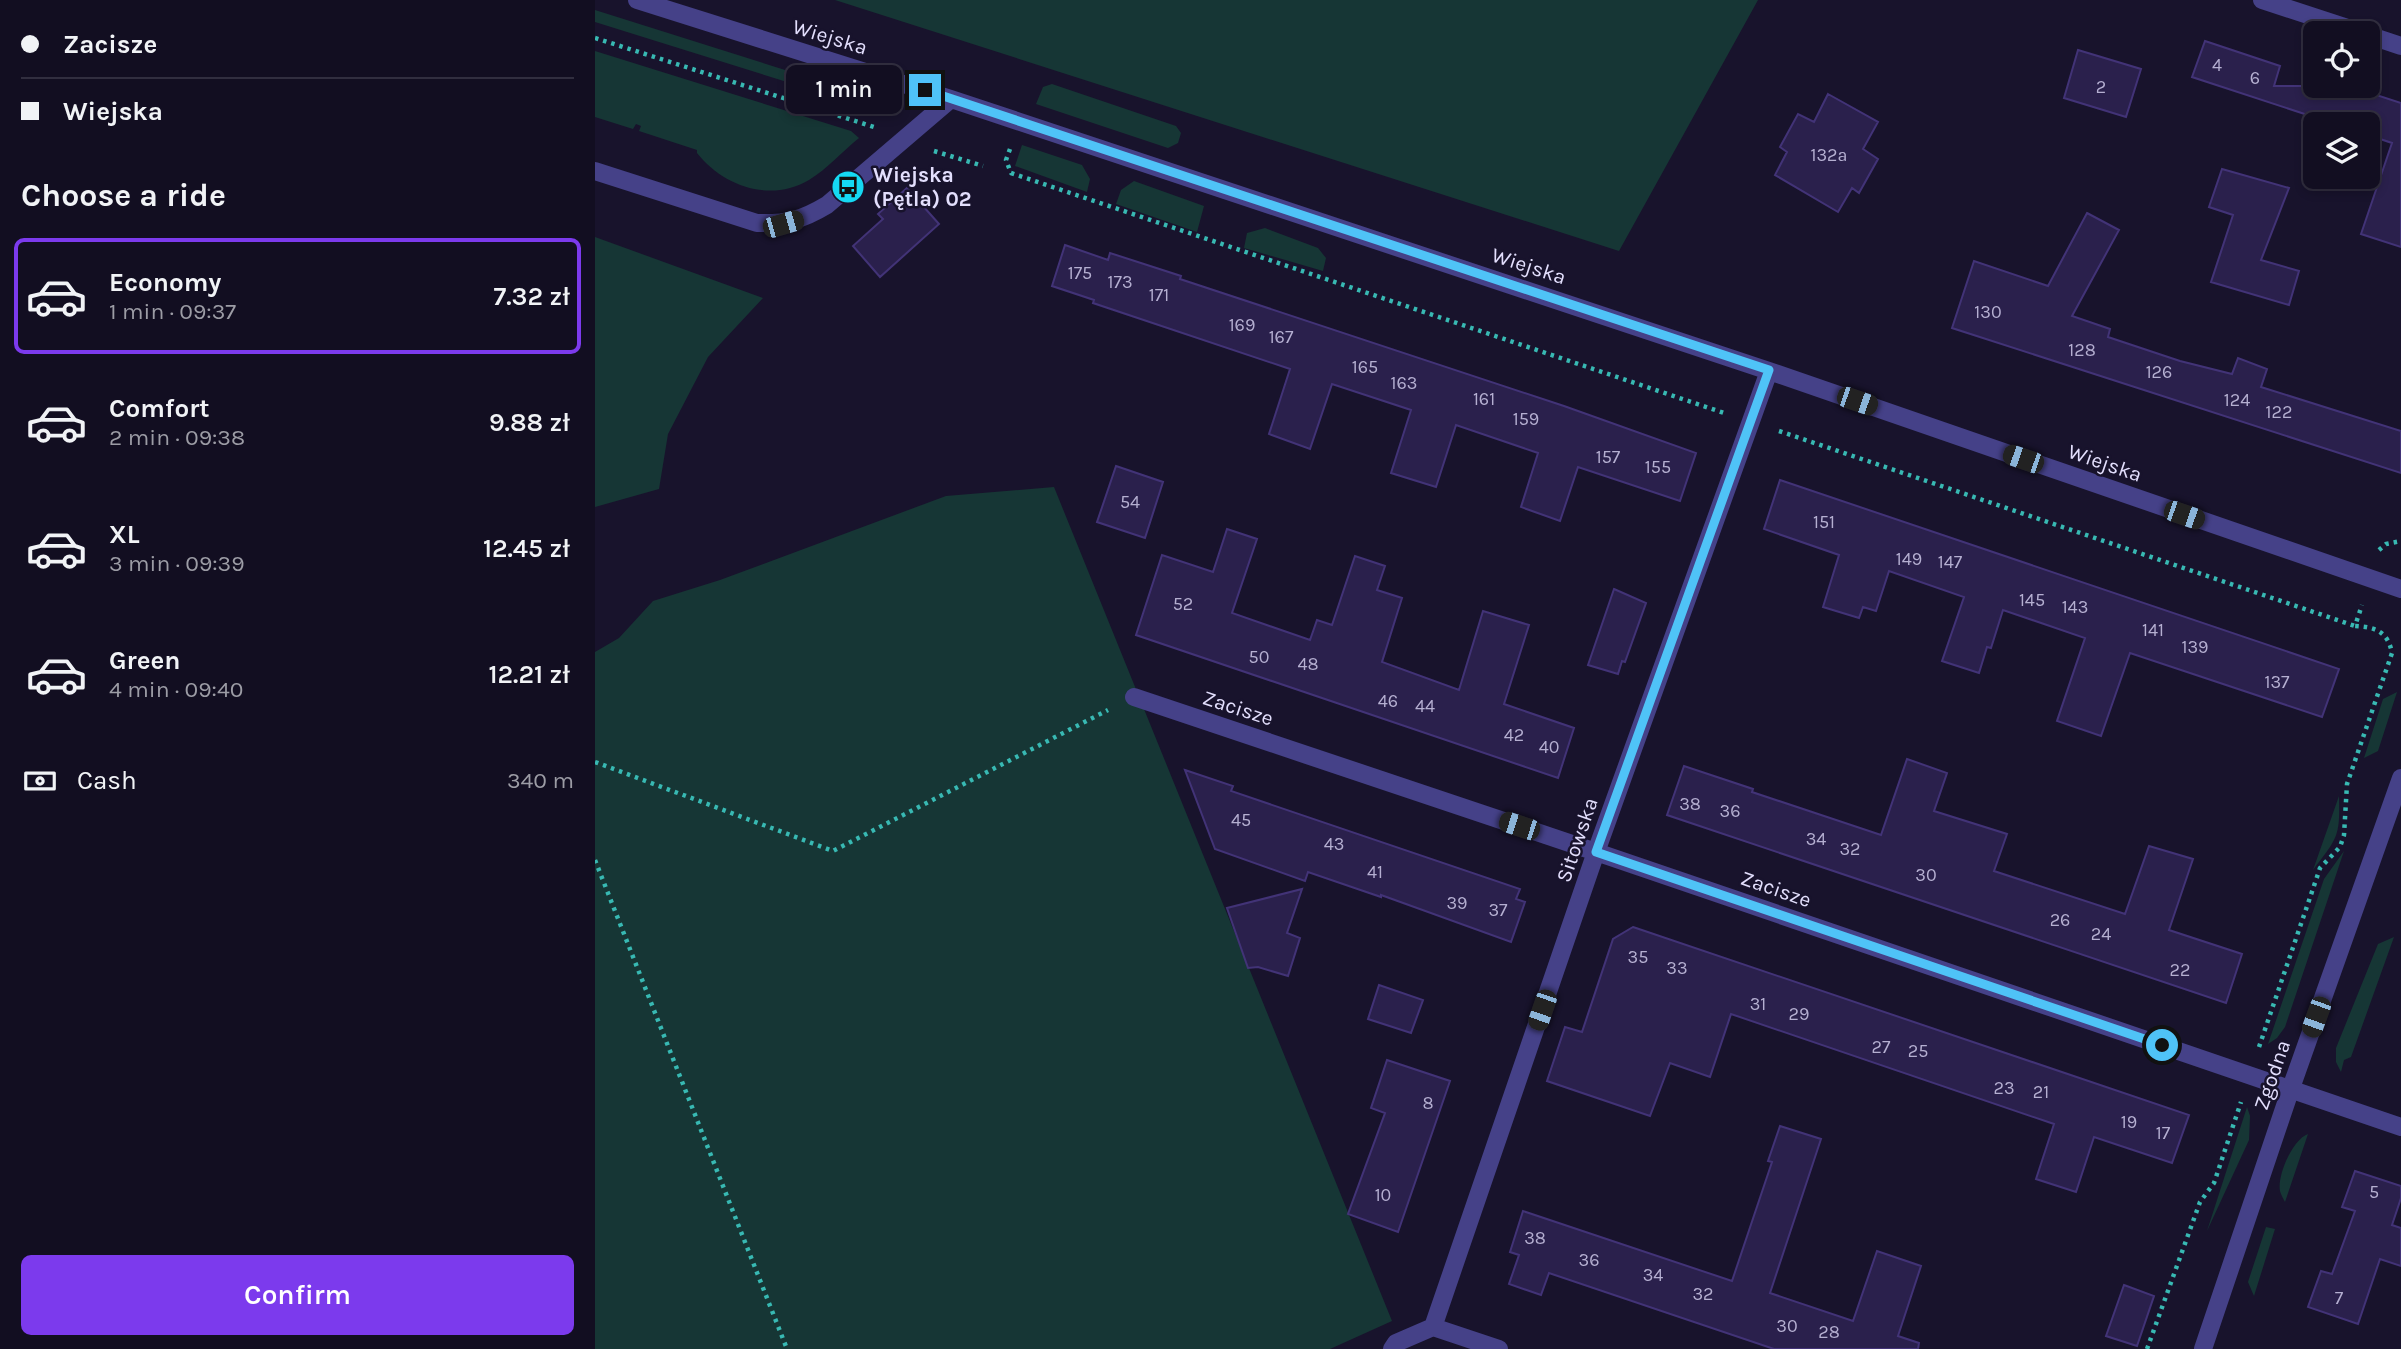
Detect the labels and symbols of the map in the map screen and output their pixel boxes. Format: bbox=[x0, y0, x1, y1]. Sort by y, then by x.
street label: Wiejska bbox=[790, 14, 870, 60]
house number: 4 bbox=[2212, 54, 2222, 76]
callout: 1 min bbox=[785, 66, 901, 114]
house number: 6 bbox=[2250, 67, 2260, 89]
route end bbox=[909, 74, 941, 106]
house number: 2 bbox=[2096, 76, 2106, 98]
house number: 132a bbox=[1811, 144, 1847, 166]
place label: Wiejska (Pętla) 02 bbox=[873, 163, 971, 211]
bus stop icon: Wiejska (Pętla) 02 bbox=[829, 168, 867, 206]
car bbox=[760, 208, 807, 240]
street label: Wiejska bbox=[1489, 243, 1569, 289]
house number: 175 bbox=[1068, 262, 1092, 284]
house number: 173 bbox=[1107, 271, 1133, 293]
house number: 171 bbox=[1149, 284, 1169, 306]
house number: 130 bbox=[1974, 301, 2002, 323]
house number: 169 bbox=[1229, 314, 1255, 336]
house number: 167 bbox=[1269, 326, 1294, 348]
house number: 128 bbox=[2068, 339, 2096, 361]
house number: 165 bbox=[1352, 356, 1378, 378]
house number: 126 bbox=[2146, 361, 2172, 383]
house number: 163 bbox=[1391, 372, 1417, 394]
car bbox=[1834, 384, 1881, 418]
house number: 161 bbox=[1473, 388, 1495, 410]
house number: 124 bbox=[2224, 389, 2250, 411]
house number: 122 bbox=[2266, 401, 2292, 423]
house number: 159 bbox=[1513, 408, 1539, 430]
street label: Wiejska bbox=[2065, 439, 2145, 487]
car bbox=[2000, 442, 2047, 476]
house number: 157 bbox=[1596, 446, 1621, 468]
house number: 155 bbox=[1645, 456, 1671, 478]
house number: 54 bbox=[1120, 491, 1140, 513]
car bbox=[2161, 498, 2208, 532]
house number: 151 bbox=[1813, 511, 1835, 533]
house number: 149 bbox=[1896, 548, 1922, 570]
house number: 147 bbox=[1938, 551, 1963, 573]
house number: 145 bbox=[2019, 589, 2045, 611]
house number: 52 bbox=[1173, 593, 1193, 615]
house number: 143 bbox=[2062, 596, 2088, 618]
house number: 141 bbox=[2142, 619, 2164, 641]
house number: 139 bbox=[2181, 636, 2209, 658]
house number: 50 bbox=[1249, 646, 1269, 668]
house number: 48 bbox=[1297, 653, 1319, 675]
house number: 137 bbox=[2264, 671, 2290, 693]
street label: Zacisze bbox=[1200, 685, 1276, 731]
house number: 46 bbox=[1378, 690, 1398, 712]
house number: 44 bbox=[1415, 695, 1435, 717]
house number: 42 bbox=[1504, 724, 1524, 746]
house number: 40 bbox=[1539, 736, 1559, 758]
house number: 38 bbox=[1679, 793, 1701, 815]
street label: Sitowska bbox=[1551, 795, 1603, 885]
house number: 36 bbox=[1720, 800, 1740, 822]
house number: 45 bbox=[1231, 809, 1251, 831]
car bbox=[1496, 810, 1543, 842]
house number: 34 bbox=[1806, 828, 1826, 850]
house number: 43 bbox=[1324, 833, 1344, 855]
house number: 32 bbox=[1839, 838, 1861, 860]
house number: 41 bbox=[1367, 861, 1383, 883]
house number: 30 bbox=[1915, 864, 1937, 886]
street label: Zacisze bbox=[1738, 866, 1814, 912]
house number: 39 bbox=[1446, 892, 1468, 914]
house number: 37 bbox=[1488, 899, 1508, 921]
house number: 26 bbox=[2050, 909, 2070, 931]
house number: 24 bbox=[2091, 923, 2111, 945]
house number: 35 bbox=[1628, 946, 1648, 968]
house number: 33 bbox=[1666, 957, 1688, 979]
house number: 22 bbox=[2170, 959, 2190, 981]
car bbox=[1526, 987, 1559, 1033]
house number: 31 bbox=[1750, 993, 1766, 1015]
car bbox=[2299, 994, 2334, 1040]
house number: 29 bbox=[1789, 1003, 1809, 1025]
route start bbox=[2146, 1029, 2178, 1061]
house number: 27 bbox=[1872, 1036, 1891, 1058]
street label: Zgodna bbox=[2249, 1037, 2295, 1113]
house number: 25 bbox=[1908, 1040, 1928, 1062]
house number: 23 bbox=[1993, 1077, 2015, 1099]
house number: 21 bbox=[2033, 1081, 2049, 1103]
house number: 8 bbox=[1422, 1092, 1434, 1114]
house number: 19 bbox=[2121, 1111, 2137, 1133]
house number: 17 bbox=[2156, 1122, 2171, 1144]
house number: 5 bbox=[2369, 1181, 2379, 1203]
house number: 10 bbox=[1375, 1184, 1391, 1206]
house number: 38 bbox=[1524, 1227, 1546, 1249]
house number: 36 bbox=[1579, 1249, 1599, 1271]
house number: 34 bbox=[1643, 1264, 1663, 1286]
house number: 32 bbox=[1692, 1283, 1714, 1305]
house number: 7 bbox=[2335, 1287, 2344, 1309]
house number: 30 bbox=[1776, 1315, 1798, 1337]
house number: 28 bbox=[1818, 1321, 1840, 1343]

